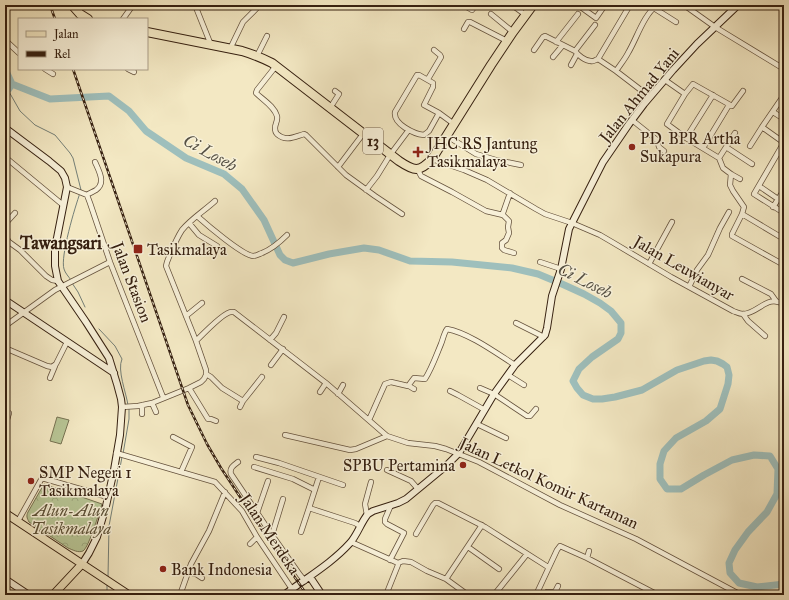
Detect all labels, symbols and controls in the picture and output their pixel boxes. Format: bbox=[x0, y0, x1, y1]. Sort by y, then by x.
legend bbox=[18, 18, 148, 70]
text: Jalan bbox=[52, 27, 79, 42]
street label: Jalan Ahmad Yani bbox=[594, 43, 684, 148]
text: Rel bbox=[54, 47, 71, 61]
road number: 13 bbox=[363, 128, 383, 154]
place label: PD. BPR Artha Sukapura bbox=[640, 129, 741, 166]
water label: Ci Loseh bbox=[179, 130, 241, 176]
place label: JHC RS Jantung Tasikmalaya bbox=[425, 134, 538, 171]
marker: PD. BPR Artha Sukapura bbox=[627, 142, 637, 152]
marker: JHC RS Jantung Tasikmalaya bbox=[412, 146, 424, 158]
street label: Jalan Leuwianyar bbox=[628, 230, 738, 305]
district label: Tawangsari bbox=[19, 232, 103, 255]
street label: Jalan Stasion bbox=[106, 237, 156, 326]
place label: Tasikmalaya bbox=[147, 240, 227, 259]
marker: Tasikmalaya bbox=[132, 243, 144, 255]
water label: Ci Loseh bbox=[554, 258, 616, 304]
street label: Jalan Letkol Komir Kartaman bbox=[454, 432, 642, 534]
place label: SPBU Pertamina bbox=[343, 456, 455, 475]
marker: SPBU Pertamina bbox=[458, 460, 468, 470]
place label: SMP Negeri 1 Tasikmalaya bbox=[39, 463, 132, 500]
marker: SMP Negeri 1 Tasikmalaya bbox=[26, 476, 36, 486]
street label: Jalan Merdeka bbox=[234, 488, 304, 579]
park label: Alun-Alun Tasikmalaya bbox=[31, 501, 111, 538]
place label: Bank Indonesia bbox=[171, 560, 272, 579]
marker: Bank Indonesia bbox=[158, 564, 168, 574]

